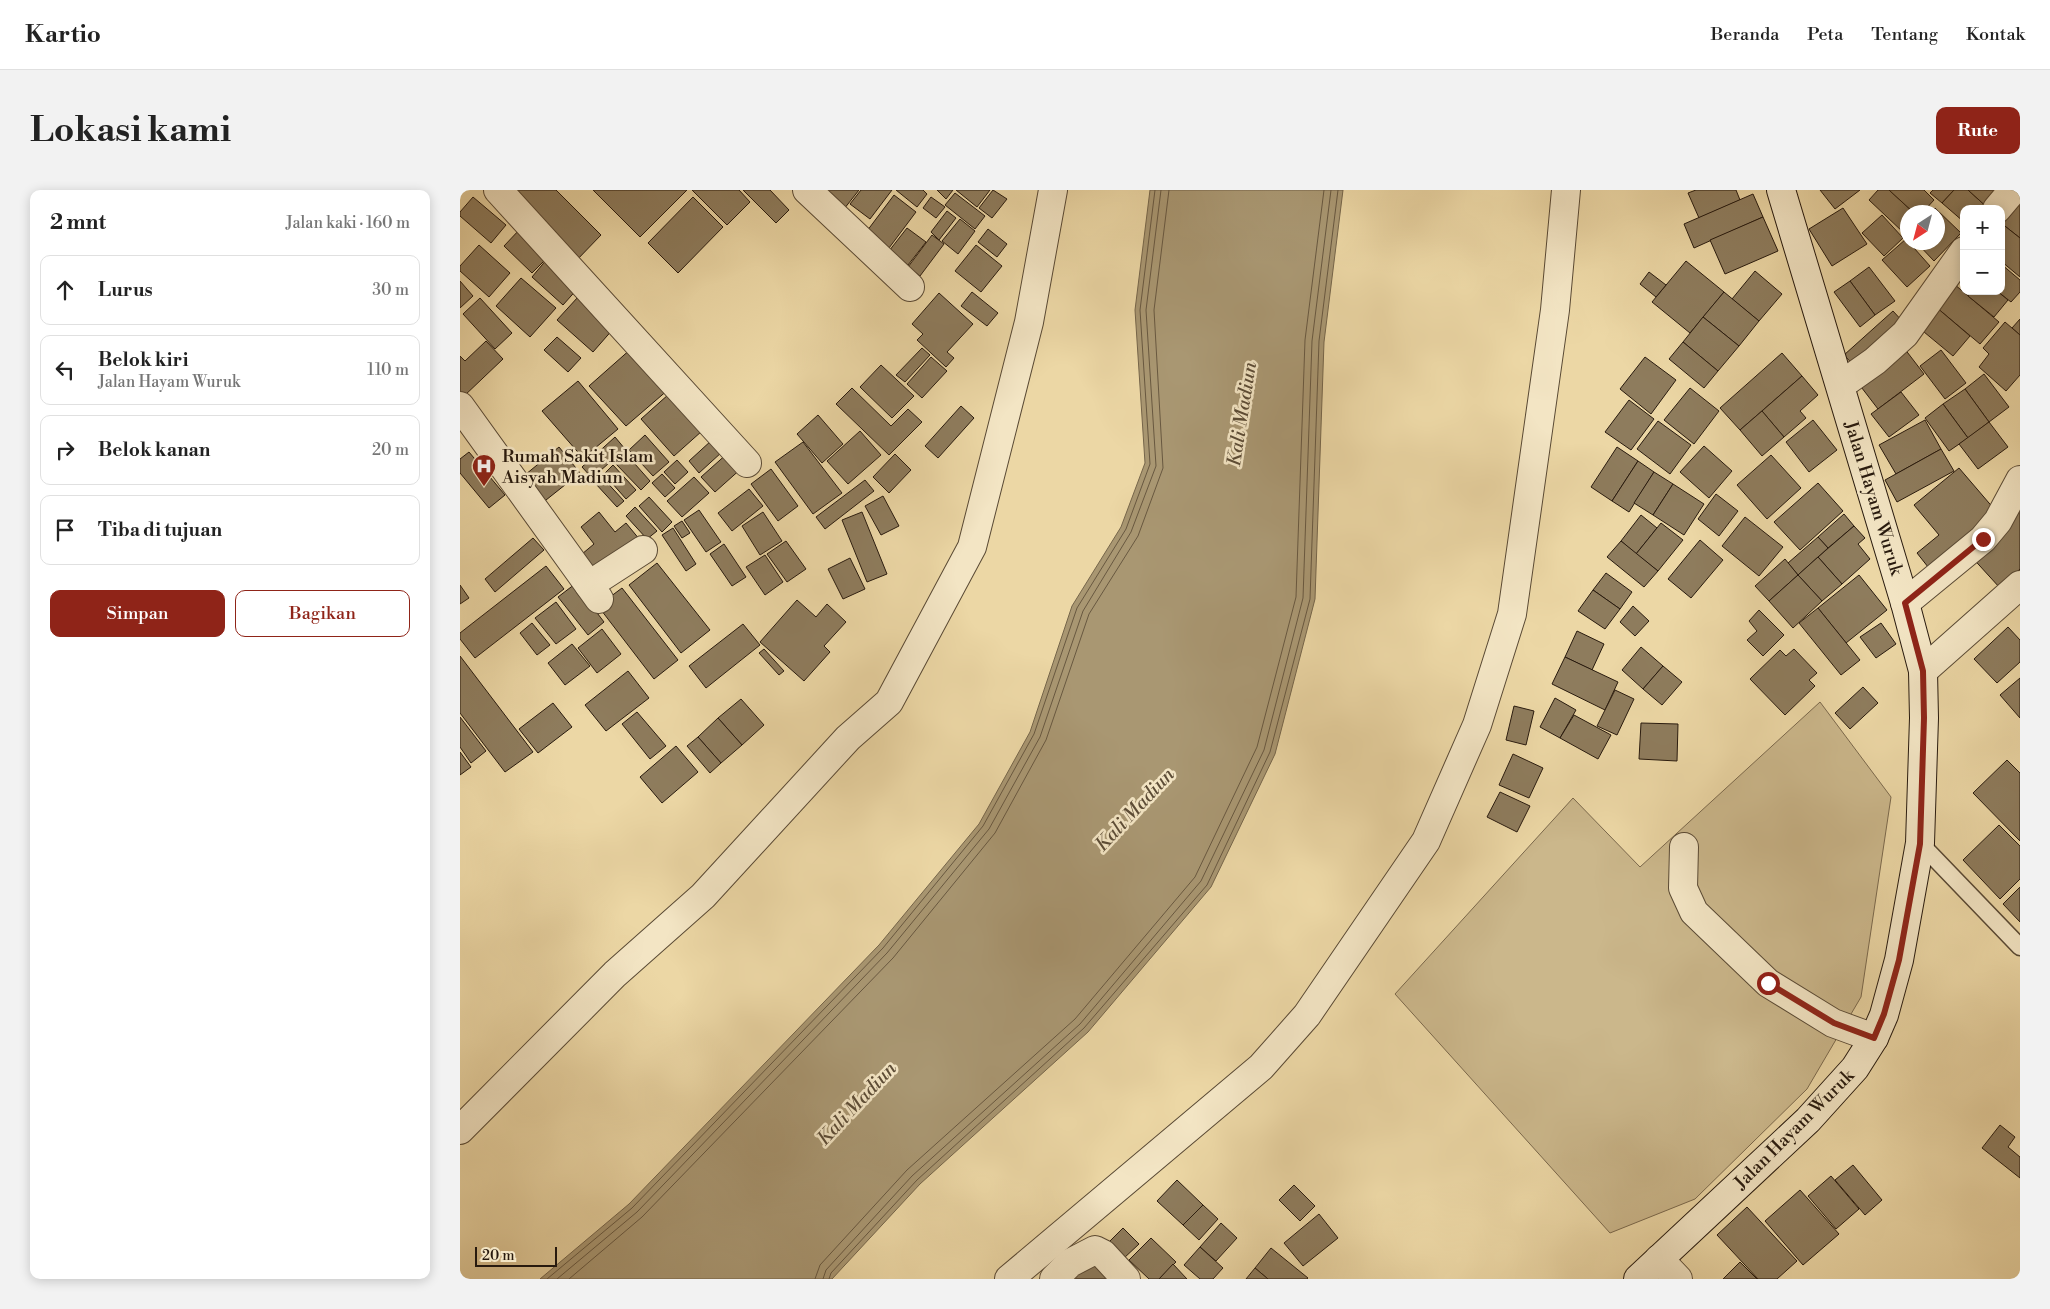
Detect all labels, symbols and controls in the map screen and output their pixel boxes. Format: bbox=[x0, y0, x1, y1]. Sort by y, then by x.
text: Kartio bbox=[25, 20, 101, 50]
text: Beranda bbox=[1711, 23, 1779, 46]
text: Peta bbox=[1807, 23, 1843, 46]
text: Tentang bbox=[1871, 23, 1938, 46]
text: Kontak bbox=[1966, 23, 2025, 46]
button: Rute bbox=[1936, 107, 2020, 154]
text: Lokasi kami bbox=[30, 109, 231, 152]
north arrow bbox=[1900, 205, 1945, 250]
map controls bbox=[1960, 205, 2005, 295]
button: + bbox=[1960, 205, 2005, 250]
text: 2 mnt bbox=[50, 210, 106, 236]
text: Jalan kaki · 160 m bbox=[286, 213, 410, 233]
button: − bbox=[1960, 250, 2005, 295]
icon: ahead bbox=[51, 276, 79, 304]
text: Lurus bbox=[98, 278, 153, 302]
text: 30 m bbox=[372, 280, 409, 300]
text: Belok kiri bbox=[98, 348, 188, 372]
icon: left bbox=[51, 356, 79, 384]
text: 110 m bbox=[367, 360, 409, 380]
water label: Kali Madiun bbox=[1222, 360, 1262, 468]
text: Jalan Hayam Wuruk bbox=[98, 372, 240, 392]
street label: Jalan Hayam Wuruk bbox=[1839, 417, 1908, 580]
icon: right bbox=[51, 436, 79, 464]
text: Belok kanan bbox=[98, 438, 211, 462]
text: 20 m bbox=[372, 440, 409, 460]
place label: Rumah Sakit Islam Aisyah Madiun bbox=[501, 445, 654, 489]
hospital icon: Rumah Sakit Islam Aisyah Madiun bbox=[471, 453, 497, 487]
icon: arrive bbox=[51, 516, 79, 544]
text: Tiba di tujuan bbox=[98, 518, 222, 542]
route end bbox=[1972, 528, 1995, 551]
button: Simpan bbox=[50, 590, 225, 637]
button: Bagikan bbox=[235, 590, 410, 637]
water label: Kali Madiun bbox=[1090, 763, 1180, 856]
route start bbox=[1757, 972, 1780, 995]
water label: Kali Madiun bbox=[812, 1057, 902, 1150]
street label: Jalan Hayam Wuruk bbox=[1729, 1063, 1860, 1195]
scale bar bbox=[475, 1244, 558, 1267]
text: 20 m bbox=[482, 1247, 514, 1265]

